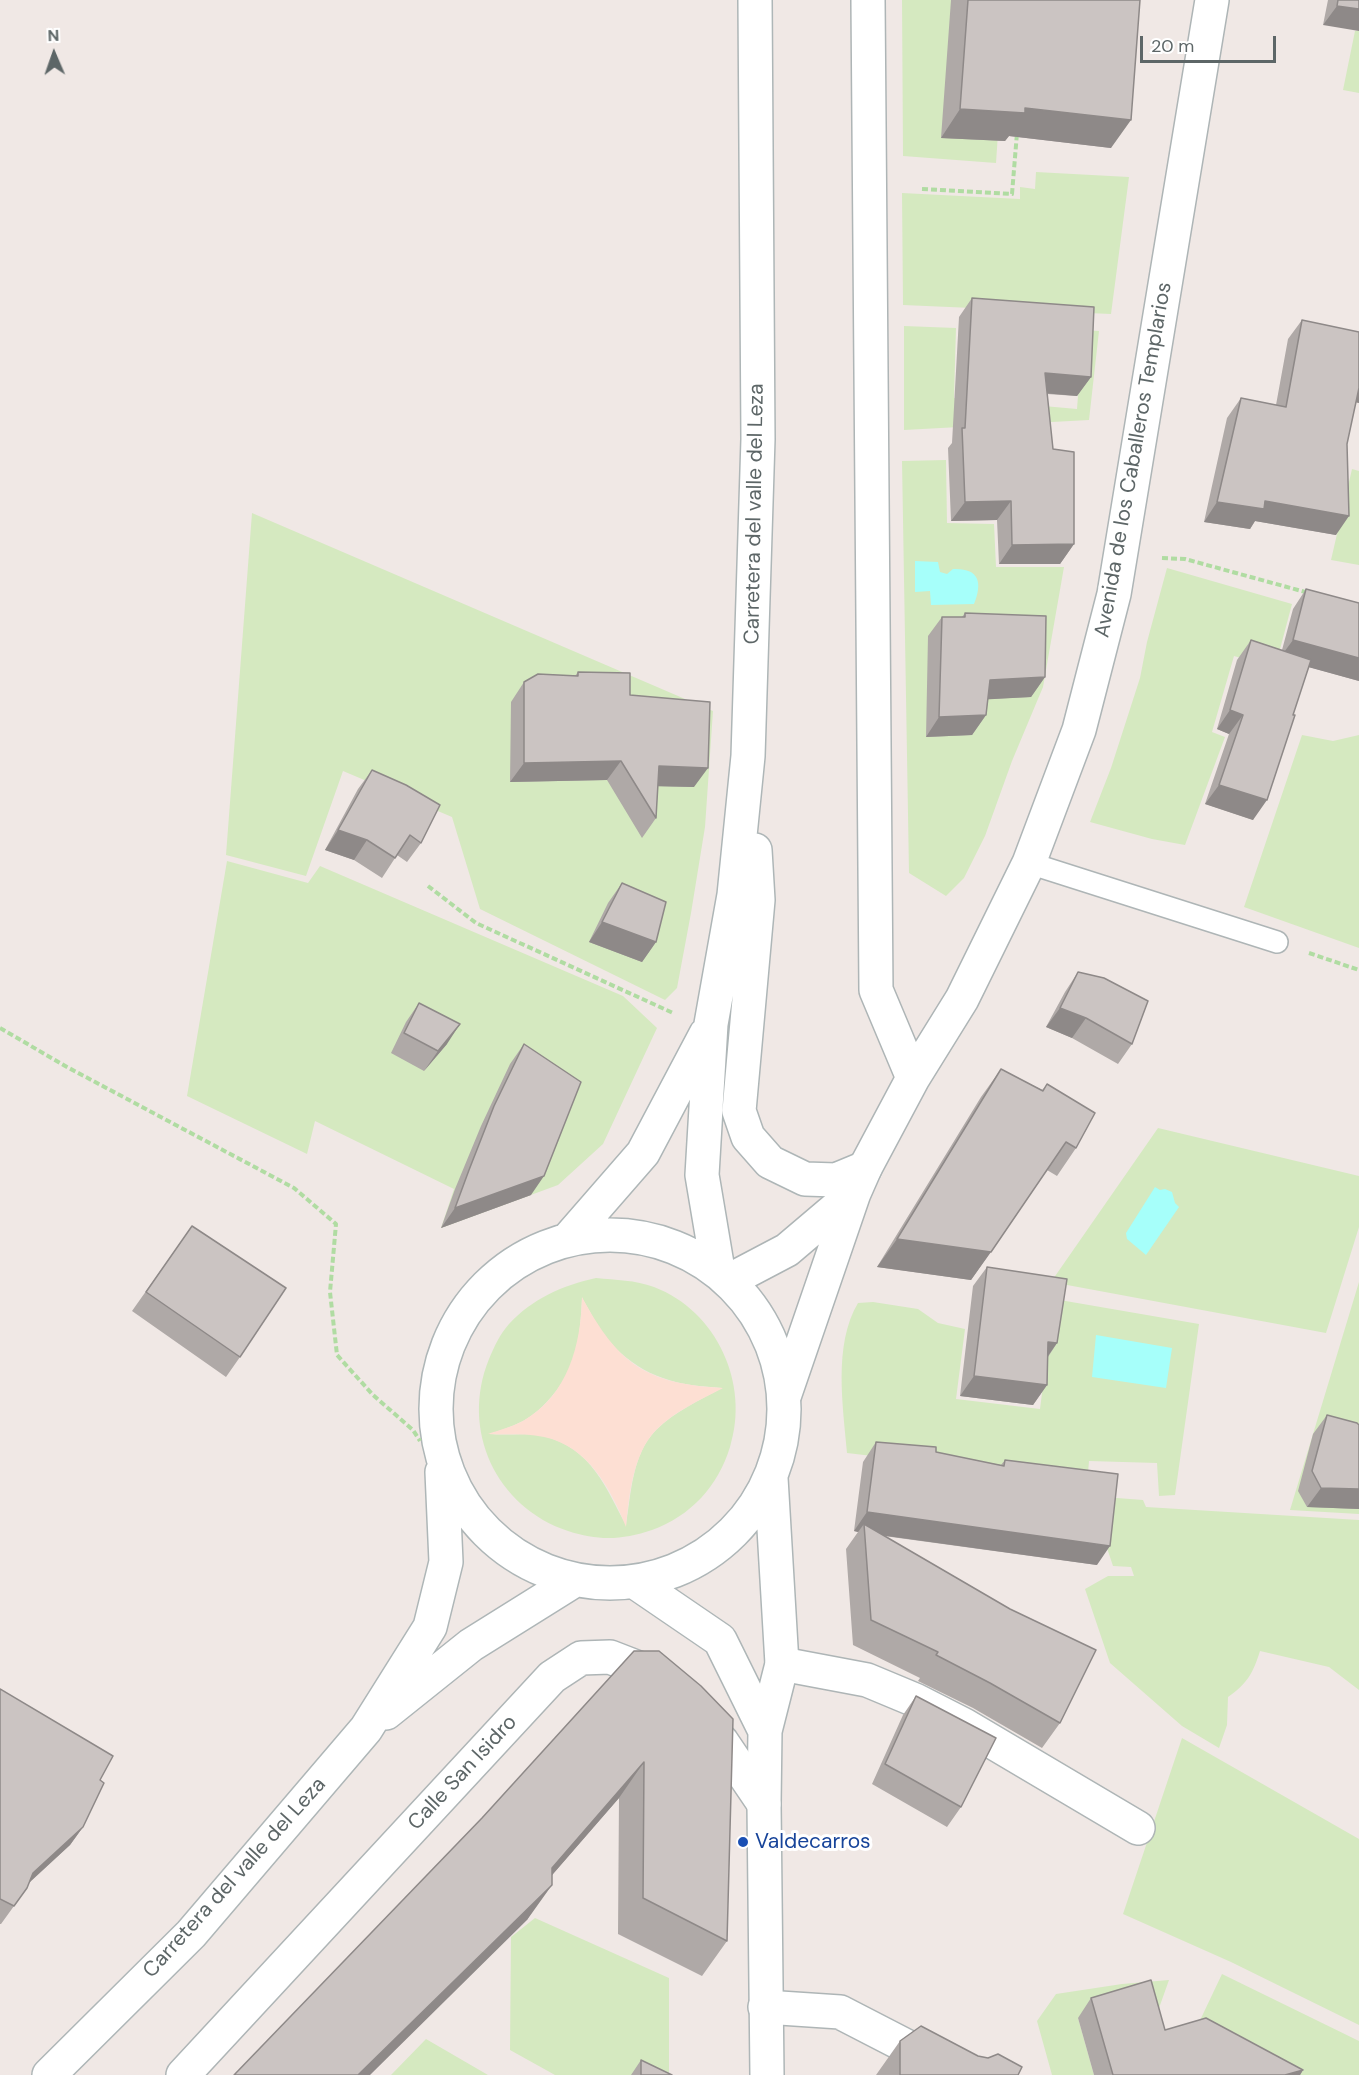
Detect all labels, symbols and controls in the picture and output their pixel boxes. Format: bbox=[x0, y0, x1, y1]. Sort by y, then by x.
north arrow bbox=[24, 24, 84, 84]
scale bar bbox=[1143, 24, 1280, 62]
text: N bbox=[47, 25, 60, 46]
text: 20 m bbox=[1151, 34, 1194, 58]
street label: Avenida de los Caballeros Templarios bbox=[1090, 280, 1178, 640]
street label: Carretera del valle del Leza bbox=[740, 383, 770, 645]
street label: Calle San Isidro bbox=[403, 1710, 523, 1836]
street label: Carretera del valle del Leza bbox=[138, 1773, 332, 1983]
place label: Valdecarros bbox=[755, 1829, 871, 1855]
marker: Valdecarros bbox=[736, 1835, 750, 1849]

